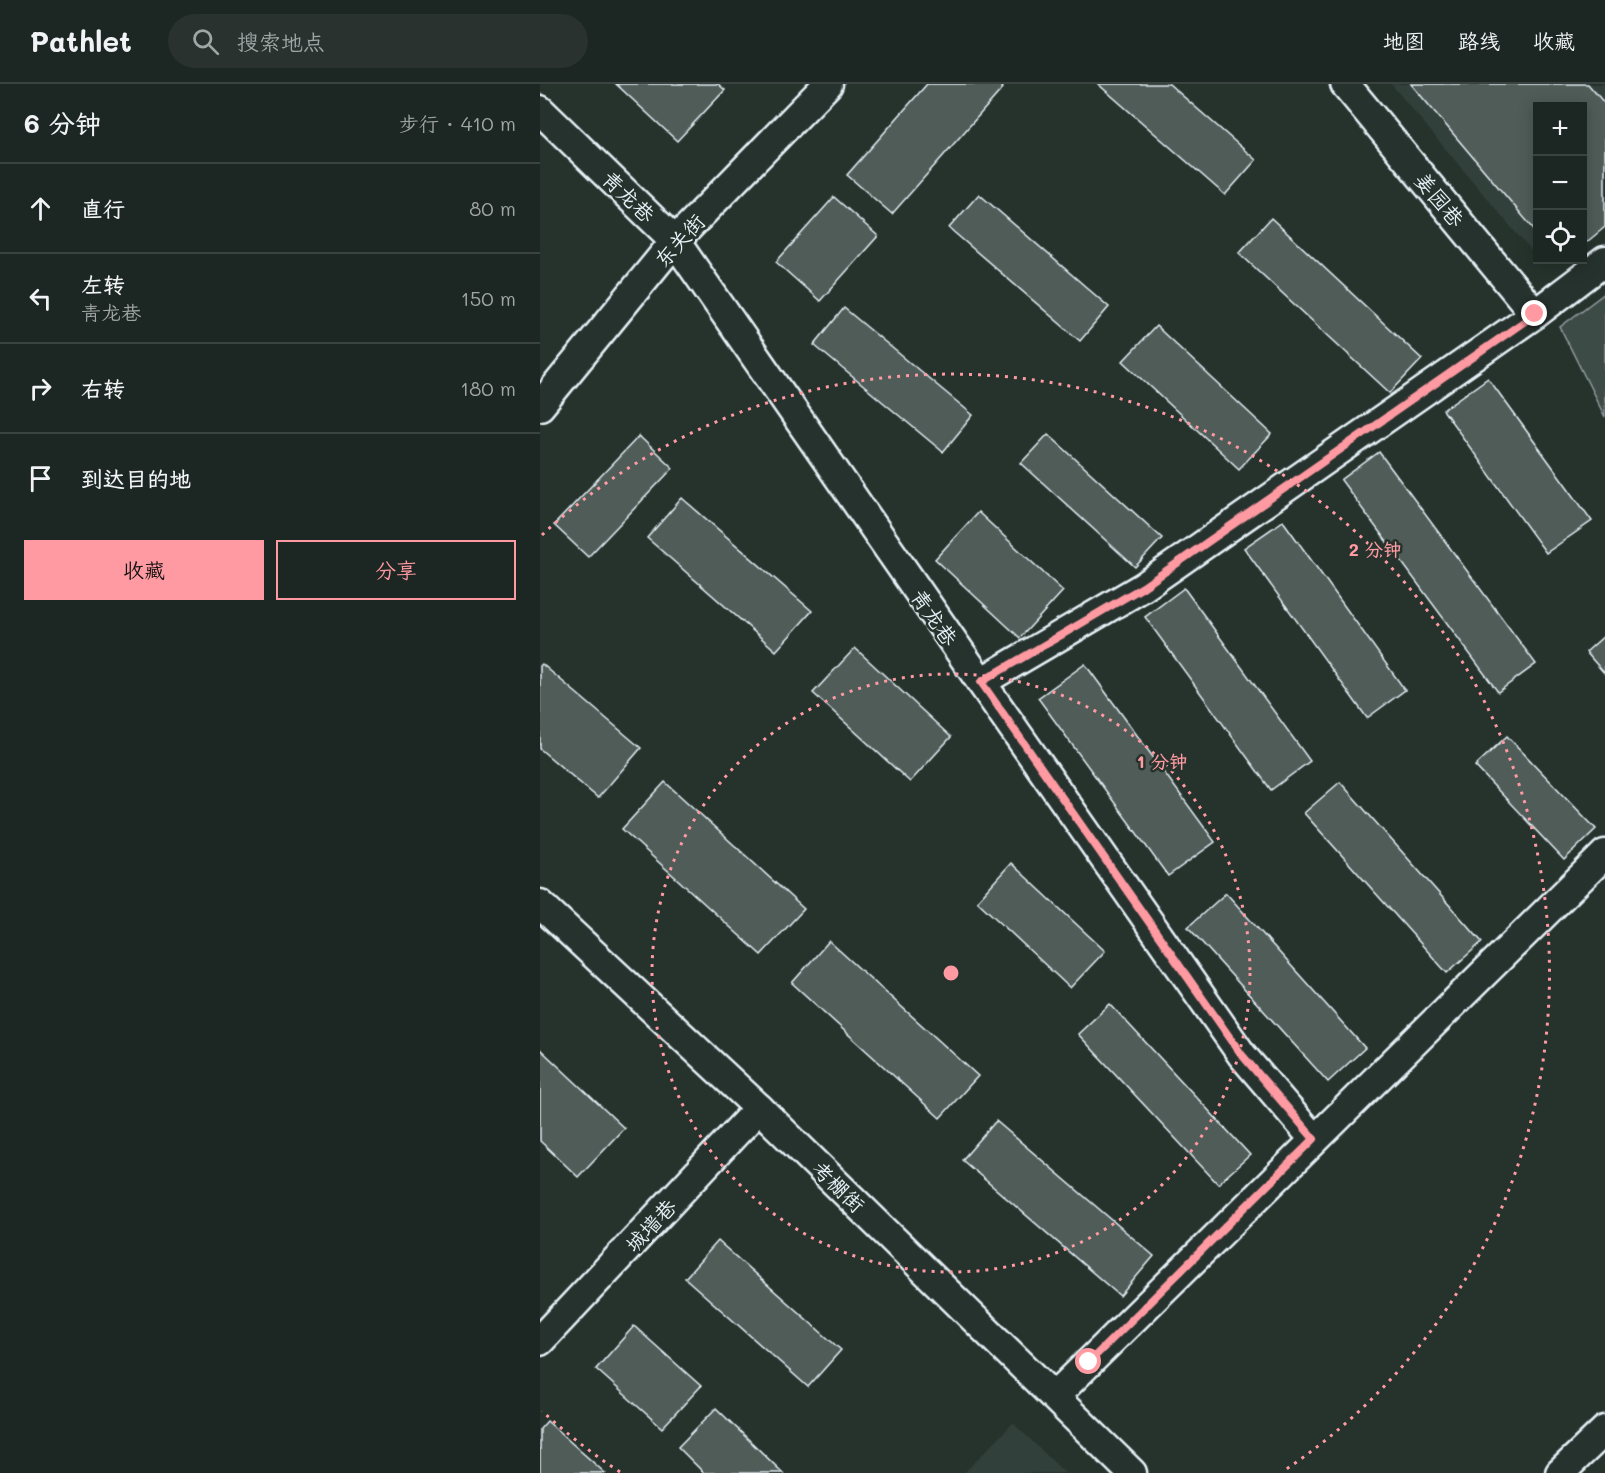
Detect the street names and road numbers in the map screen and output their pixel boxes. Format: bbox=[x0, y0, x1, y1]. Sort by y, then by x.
street label: 青龙巷 bbox=[597, 164, 661, 228]
street label: 姜园巷 bbox=[1409, 166, 1471, 232]
street label: 东关街 bbox=[648, 208, 710, 272]
street label: 青龙巷 bbox=[906, 583, 964, 651]
street label: 考棚街 bbox=[807, 1154, 871, 1218]
street label: 城墙巷 bbox=[619, 1193, 681, 1257]

